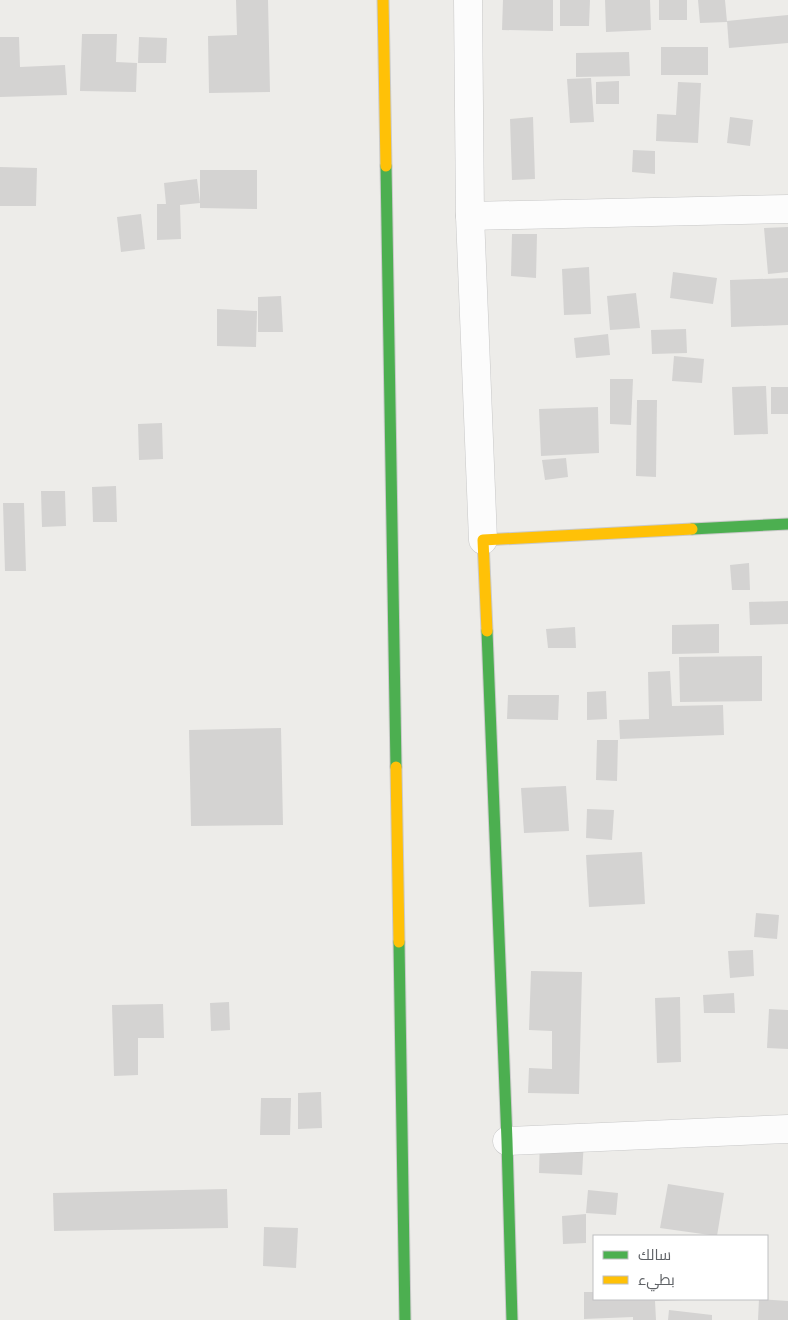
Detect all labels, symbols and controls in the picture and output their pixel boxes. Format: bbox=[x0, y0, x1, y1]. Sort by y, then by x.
legend bbox=[593, 1235, 768, 1300]
text: سالك bbox=[638, 1243, 671, 1266]
text: بطيء bbox=[638, 1268, 675, 1292]

